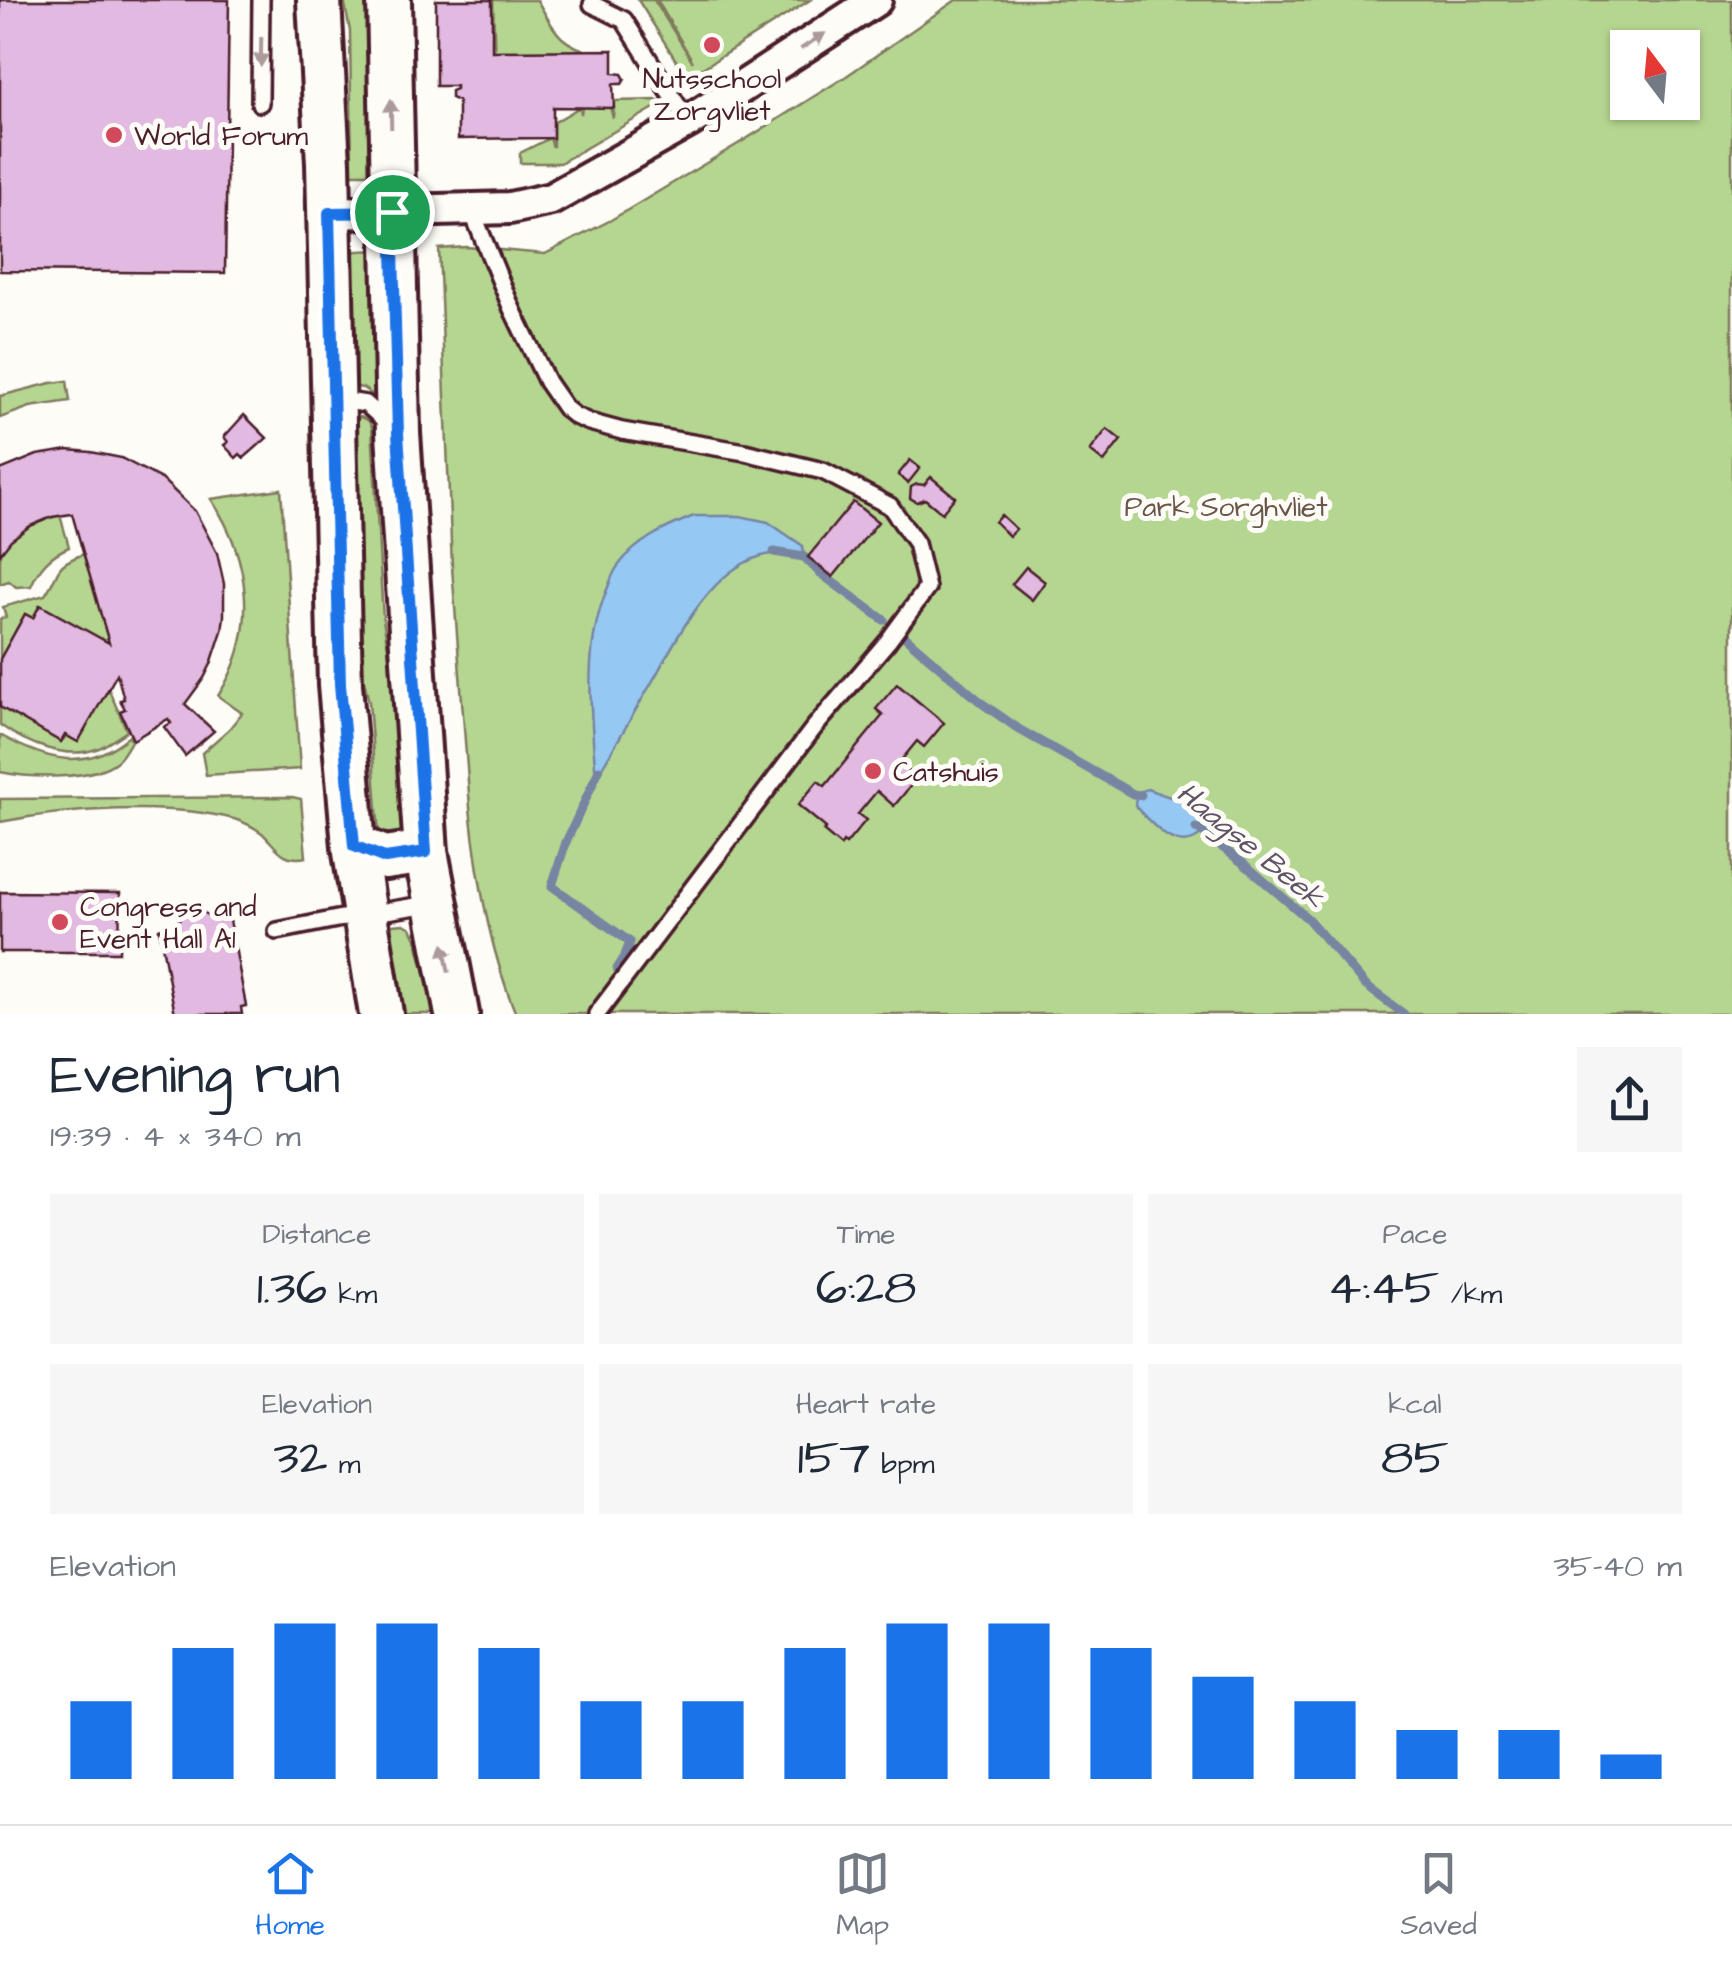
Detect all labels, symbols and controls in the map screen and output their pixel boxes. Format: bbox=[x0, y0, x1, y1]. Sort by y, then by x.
north arrow bbox=[1610, 30, 1700, 120]
map controls bbox=[1610, 30, 1700, 120]
one-way arrow bbox=[800, 33, 827, 51]
marker: Nutsschool Zorgvliet bbox=[701, 34, 723, 56]
one-way arrow bbox=[253, 36, 269, 68]
place label: Nutsschool Zorgvliet bbox=[643, 60, 781, 132]
one-way arrow bbox=[383, 98, 399, 130]
place label: World Forum bbox=[134, 117, 308, 156]
marker: World Forum bbox=[103, 124, 125, 146]
pin bbox=[350, 170, 435, 255]
icon: arrive bbox=[365, 185, 420, 240]
park label: Park Sorghvliet bbox=[1124, 488, 1328, 528]
place label: Catshuis bbox=[893, 753, 999, 792]
marker: Catshuis bbox=[862, 760, 884, 782]
water label: Haagse Beek bbox=[1167, 773, 1334, 920]
place label: Congress and Event Hall A1 bbox=[80, 888, 257, 959]
marker: Congress and Event Hall A1 bbox=[49, 911, 71, 933]
one-way arrow bbox=[438, 942, 453, 974]
text: Evening run bbox=[50, 1038, 340, 1114]
button: share bbox=[1577, 1047, 1682, 1152]
text: 19:39 · 4 × 340 m bbox=[50, 1114, 301, 1159]
text: Distance bbox=[263, 1215, 371, 1254]
text: Time bbox=[837, 1215, 895, 1254]
text: Pace bbox=[1383, 1215, 1447, 1254]
text: 1.36 bbox=[257, 1254, 327, 1323]
text: 6:28 bbox=[816, 1254, 916, 1323]
text: 4:45 bbox=[1328, 1254, 1439, 1323]
text: km bbox=[327, 1275, 377, 1314]
text: /km bbox=[1439, 1275, 1502, 1314]
text: Elevation bbox=[262, 1385, 372, 1424]
text: Heart rate bbox=[796, 1385, 936, 1424]
text: kcal bbox=[1388, 1385, 1442, 1424]
text: 32 bbox=[273, 1424, 328, 1493]
text: 157 bbox=[798, 1424, 870, 1493]
text: 85 bbox=[1381, 1424, 1449, 1493]
text: m bbox=[328, 1445, 361, 1484]
text: bpm bbox=[870, 1445, 934, 1484]
text: Elevation bbox=[50, 1544, 176, 1589]
text: 35–40 m bbox=[1553, 1544, 1682, 1589]
tab: Home bbox=[255, 1846, 325, 1945]
tab: Map bbox=[835, 1846, 890, 1945]
tab: Saved bbox=[1401, 1846, 1477, 1945]

